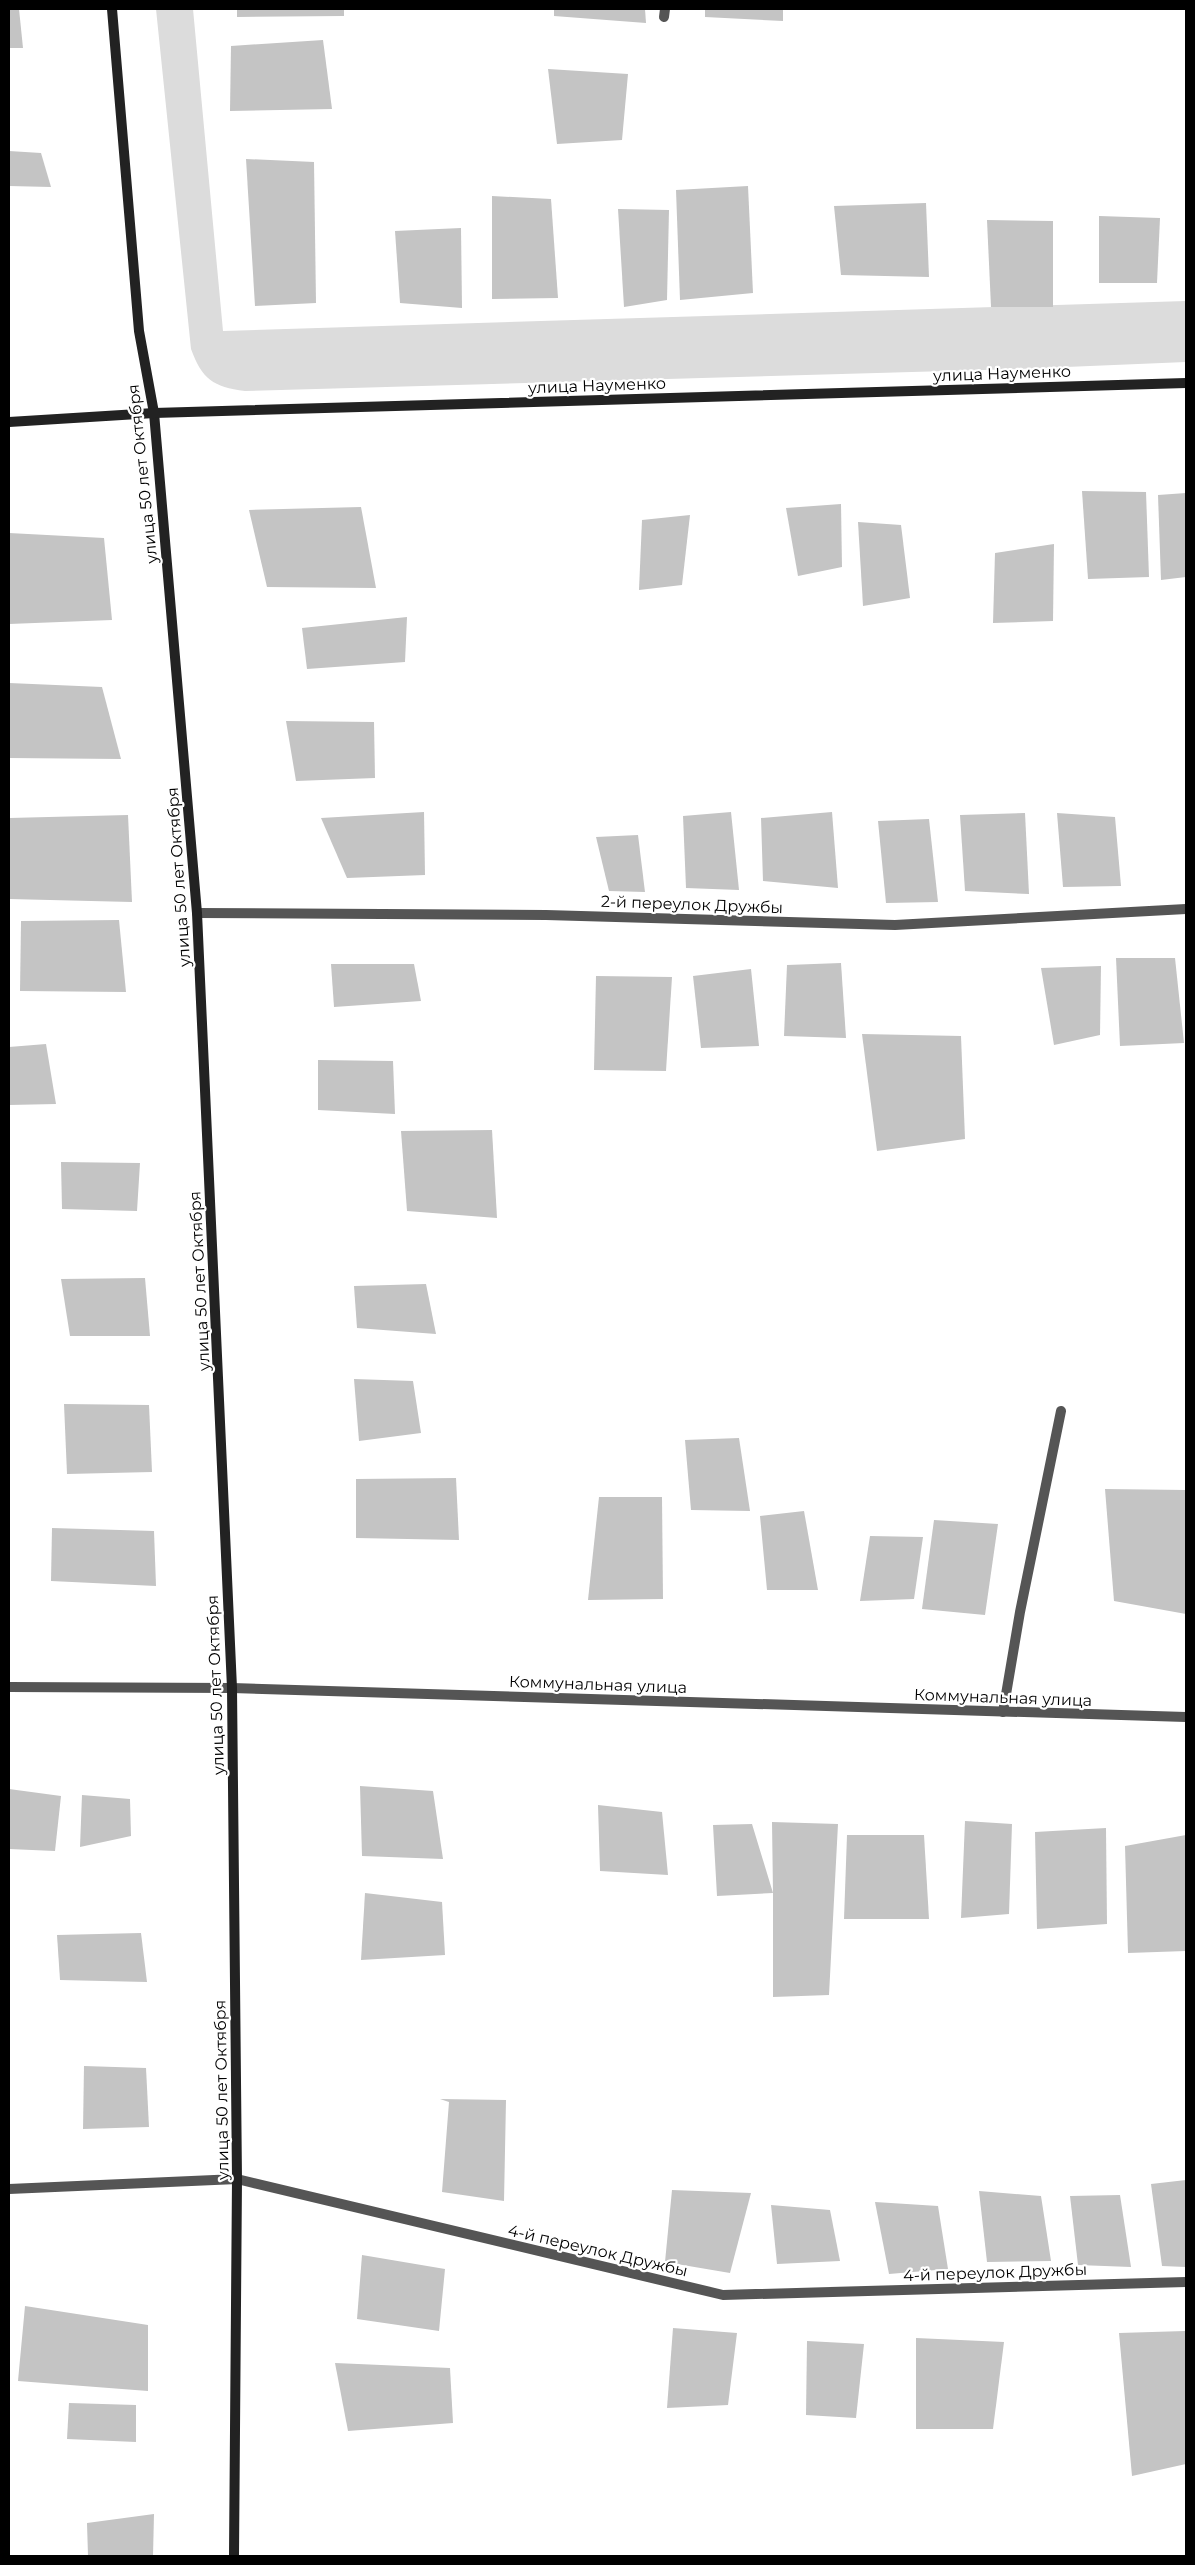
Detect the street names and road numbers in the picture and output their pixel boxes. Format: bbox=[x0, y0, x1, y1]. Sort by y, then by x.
street label: улица Науменко bbox=[932, 362, 1071, 385]
street label: улица Науменко bbox=[527, 374, 666, 397]
street label: улица 50 лет Октября bbox=[124, 383, 161, 566]
street label: улица 50 лет Октября bbox=[163, 786, 194, 968]
street label: 2-й переулок Дружбы bbox=[601, 892, 783, 917]
street label: улица 50 лет Октября bbox=[185, 1191, 214, 1372]
street label: улица 50 лет Октября bbox=[203, 1595, 228, 1776]
street label: Коммунальная улица bbox=[509, 1672, 687, 1697]
street label: Коммунальная улица bbox=[914, 1685, 1092, 1710]
street label: улица 50 лет Октября bbox=[210, 2000, 233, 2181]
street label: 4-й переулок Дружбы bbox=[506, 2221, 690, 2280]
street label: 4-й переулок Дружбы bbox=[903, 2260, 1087, 2285]

